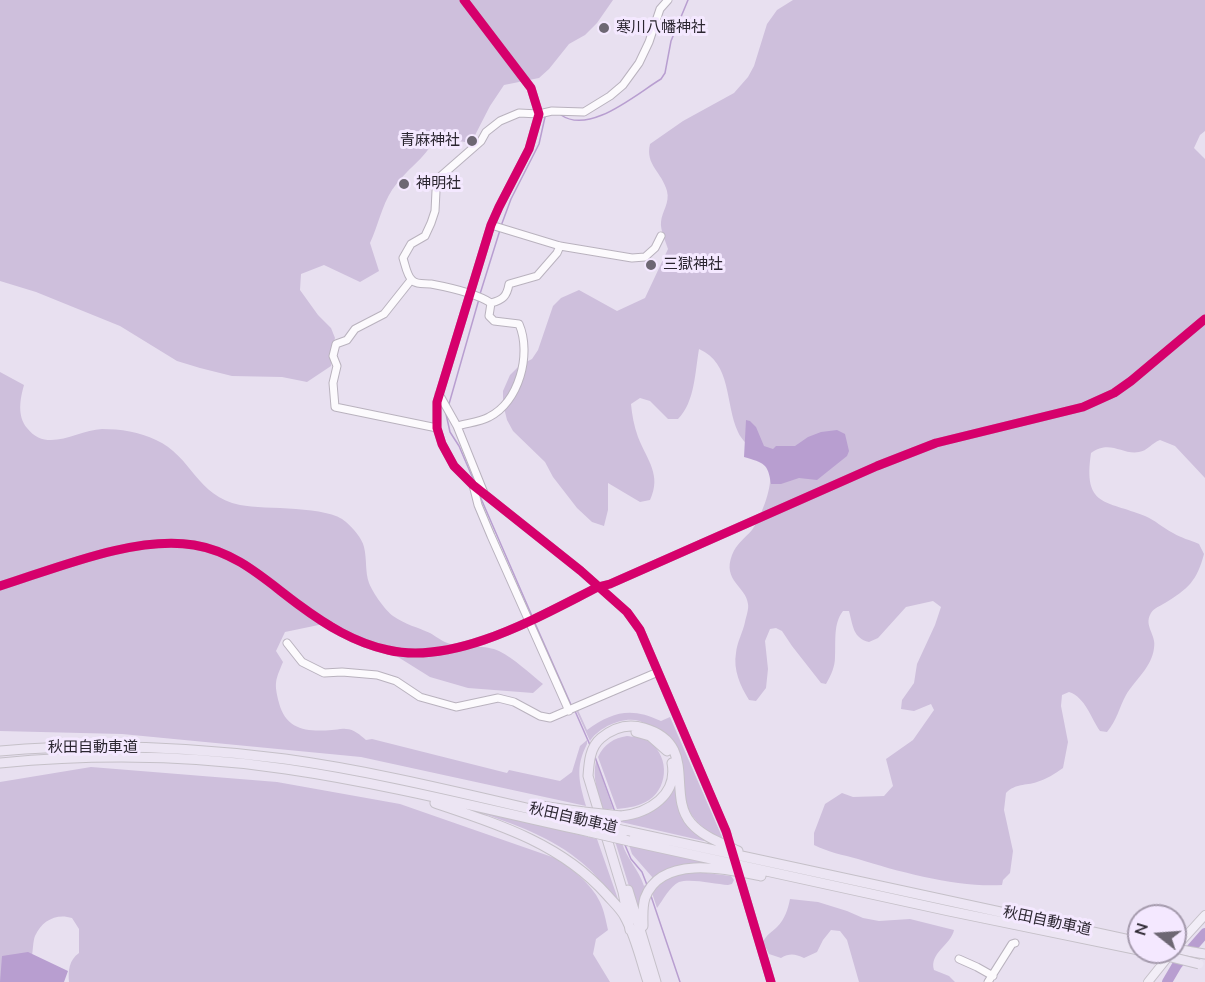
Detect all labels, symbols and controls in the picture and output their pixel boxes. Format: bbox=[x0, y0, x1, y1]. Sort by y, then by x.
place label: 寒川八幡神社 bbox=[616, 19, 706, 37]
marker: 寒川八幡神社 bbox=[597, 21, 611, 35]
place label: 青麻神社 bbox=[400, 132, 460, 150]
marker: 青麻神社 bbox=[465, 134, 479, 148]
place label: 神明社 bbox=[416, 175, 461, 193]
marker: 神明社 bbox=[397, 177, 411, 191]
place label: 三獄神社 bbox=[663, 256, 723, 274]
marker: 三獄神社 bbox=[644, 258, 658, 272]
street label: 秋田自動車道 bbox=[48, 739, 138, 757]
street label: 秋田自動車道 bbox=[527, 800, 619, 838]
street label: 秋田自動車道 bbox=[1001, 904, 1093, 940]
north arrow bbox=[1127, 904, 1187, 964]
text: N bbox=[1129, 920, 1154, 938]

